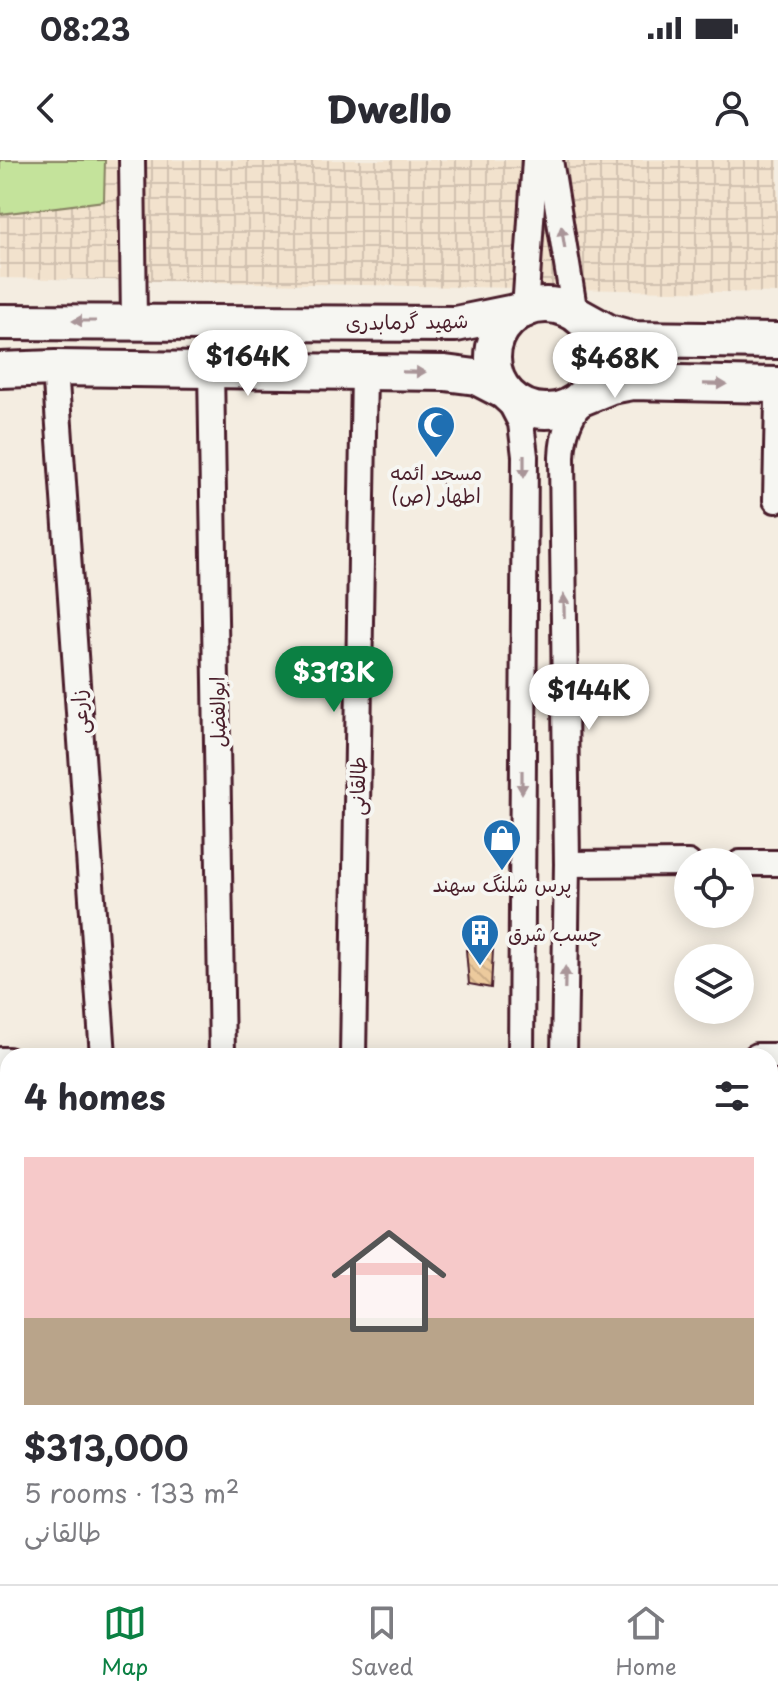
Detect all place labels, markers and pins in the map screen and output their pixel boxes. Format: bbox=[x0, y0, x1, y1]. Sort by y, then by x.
pin: $164K bbox=[192, 330, 304, 398]
pin: $468K bbox=[559, 332, 671, 400]
mosque icon: مسجد ائمه اطهار (ص) bbox=[415, 404, 457, 459]
place label: مسجد ائمه اطهار (ص) bbox=[390, 457, 482, 510]
pin: $313K bbox=[278, 646, 390, 714]
pin: $144K bbox=[533, 664, 645, 732]
shop icon: پرس شلنگ سهند bbox=[481, 817, 523, 872]
place label: پرس شلنگ سهند bbox=[433, 869, 571, 899]
building icon: چسب شرق bbox=[459, 912, 501, 967]
place label: چسب شرق bbox=[508, 918, 602, 948]

